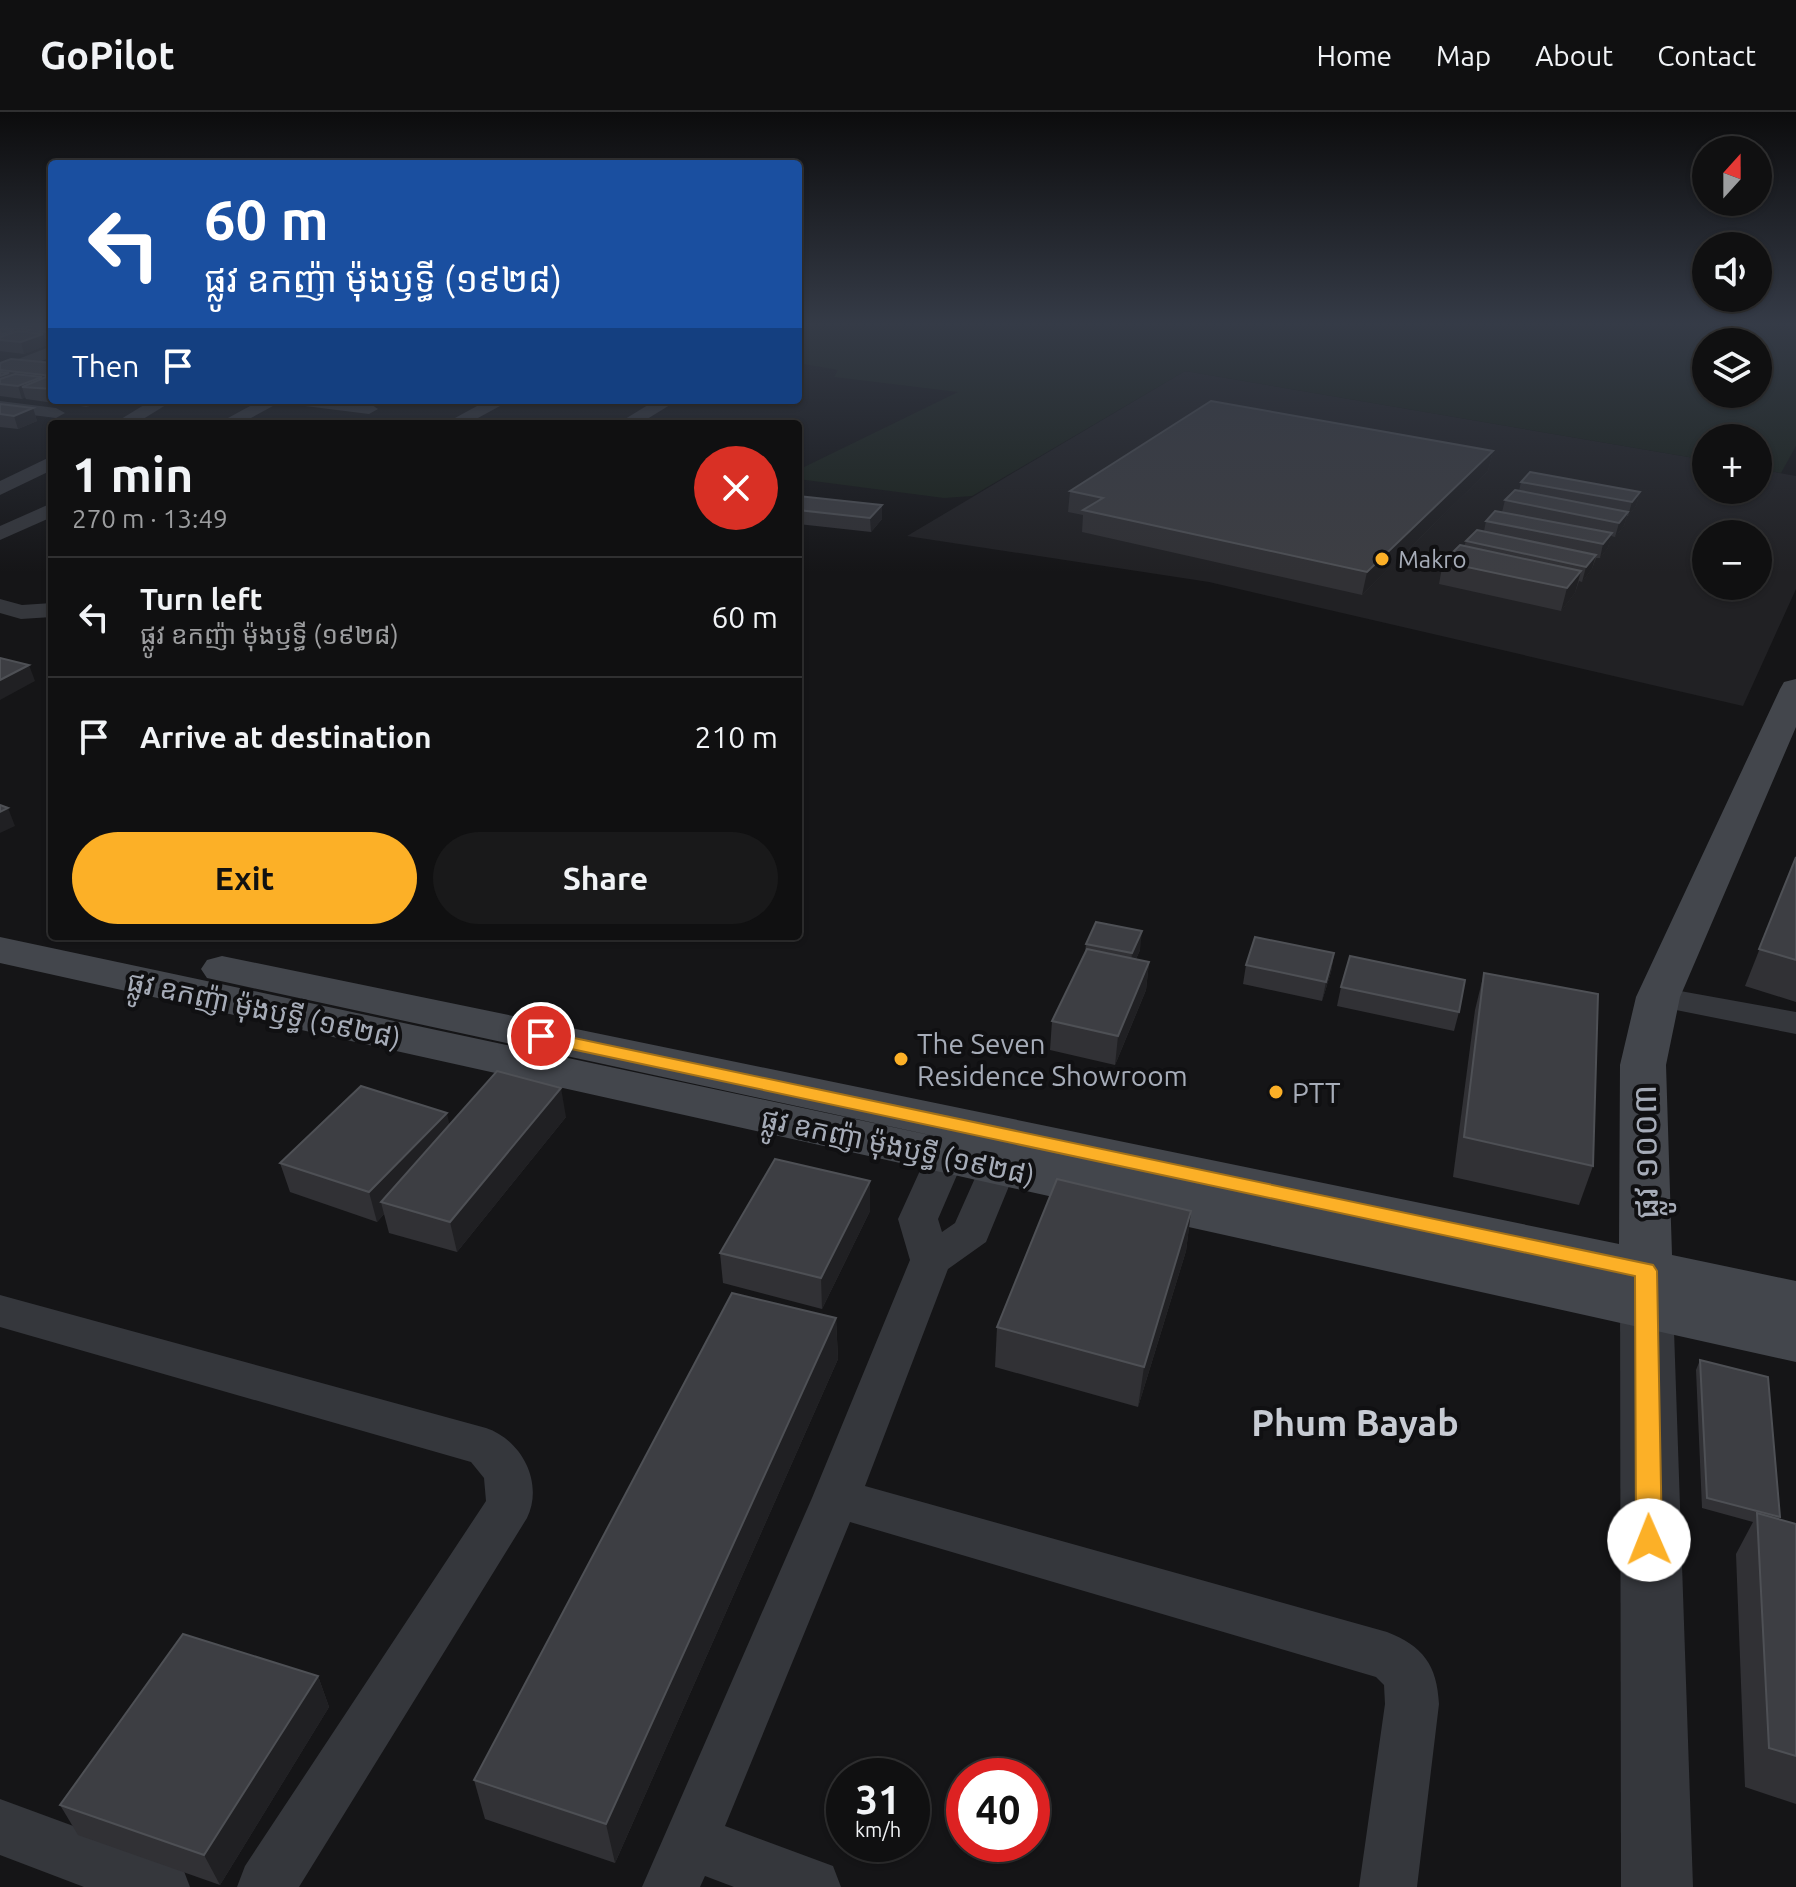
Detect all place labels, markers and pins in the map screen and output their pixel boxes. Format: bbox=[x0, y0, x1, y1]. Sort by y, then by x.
place label: Makro bbox=[1398, 546, 1466, 573]
marker: Makro bbox=[1373, 550, 1391, 568]
pin bbox=[507, 1002, 575, 1070]
place label: The Seven Residence Showroom bbox=[917, 1028, 1188, 1091]
marker: The Seven Residence Showroom bbox=[892, 1050, 910, 1068]
place label: PTT bbox=[1292, 1077, 1341, 1108]
marker: PTT bbox=[1267, 1083, 1285, 1101]

